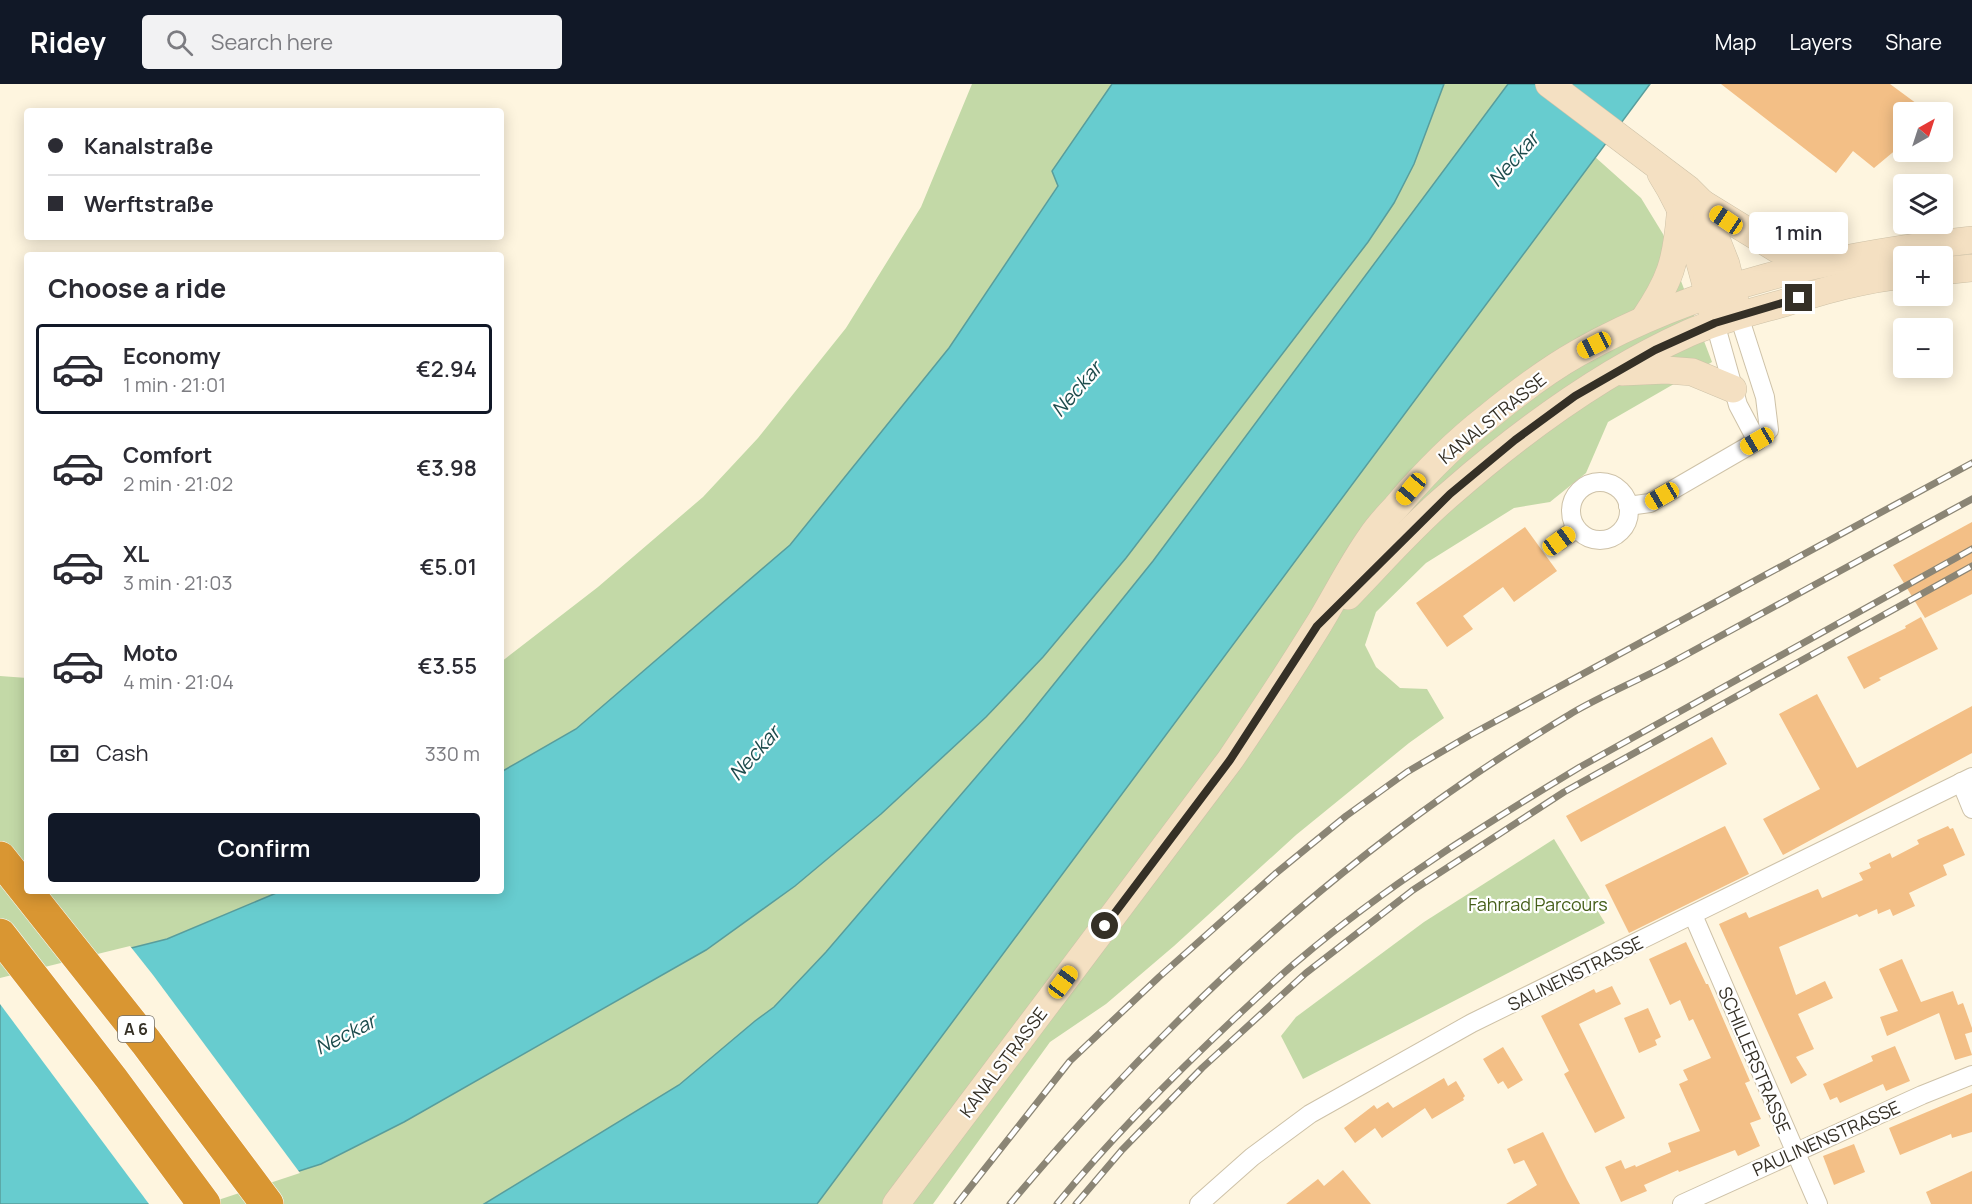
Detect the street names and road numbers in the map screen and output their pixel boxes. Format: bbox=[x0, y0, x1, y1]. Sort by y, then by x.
street label: KANALSTRASSE bbox=[1433, 367, 1551, 469]
street label: SALINENSTRASSE bbox=[1503, 930, 1647, 1016]
street label: SCHILLERSTRASSE bbox=[1713, 983, 1797, 1137]
street label: KANALSTRASSE bbox=[954, 1002, 1052, 1122]
road number: A 6 bbox=[118, 1016, 154, 1042]
street label: PAULINENSTRASSE bbox=[1749, 1095, 1903, 1181]

